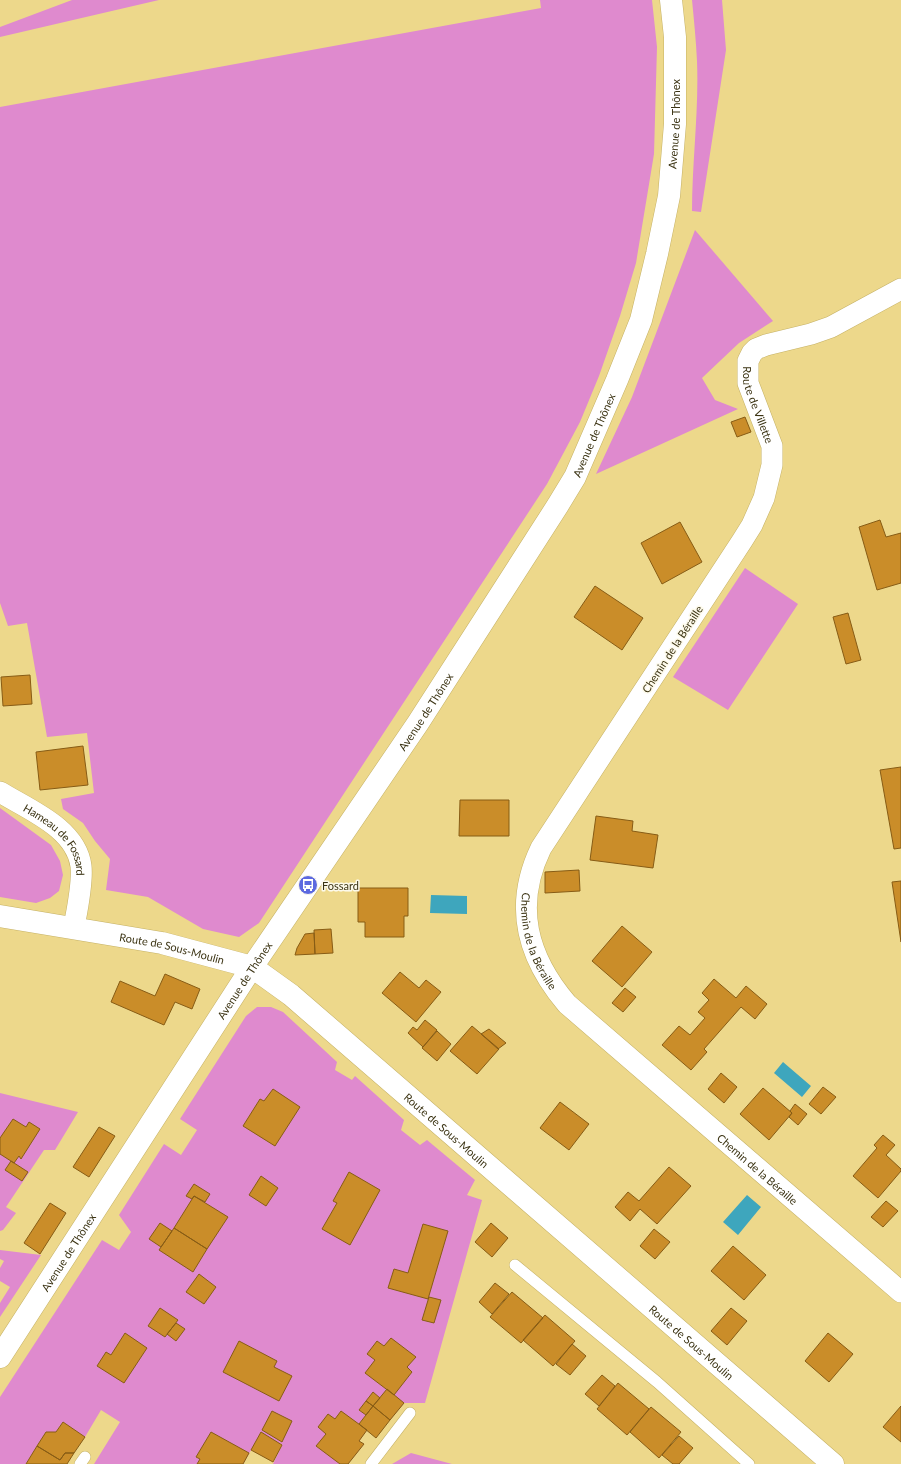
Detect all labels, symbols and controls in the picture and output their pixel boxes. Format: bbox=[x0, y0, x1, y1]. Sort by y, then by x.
street label: Avenue de Thônex bbox=[665, 79, 682, 169]
street label: Route de Villette bbox=[742, 366, 777, 445]
street label: Avenue de Thônex bbox=[569, 391, 617, 479]
street label: Chemin de la Béraille bbox=[639, 603, 705, 695]
street label: Avenue de Thônex bbox=[395, 670, 455, 753]
street label: Hameau de Fossard bbox=[22, 801, 88, 876]
bus stop icon: Fossard bbox=[297, 874, 319, 896]
place label: Fossard bbox=[322, 879, 359, 892]
street label: Chemin de la Béraille bbox=[520, 892, 560, 992]
street label: Route de Sous-Moulin bbox=[119, 930, 226, 966]
street label: Avenue de Thônex bbox=[214, 938, 274, 1021]
street label: Route de Sous-Moulin bbox=[402, 1090, 492, 1170]
street label: Chemin de la Béraille bbox=[715, 1130, 801, 1207]
street label: Avenue de Thônex bbox=[38, 1210, 98, 1293]
street label: Route de Sous-Moulin bbox=[647, 1302, 737, 1382]

